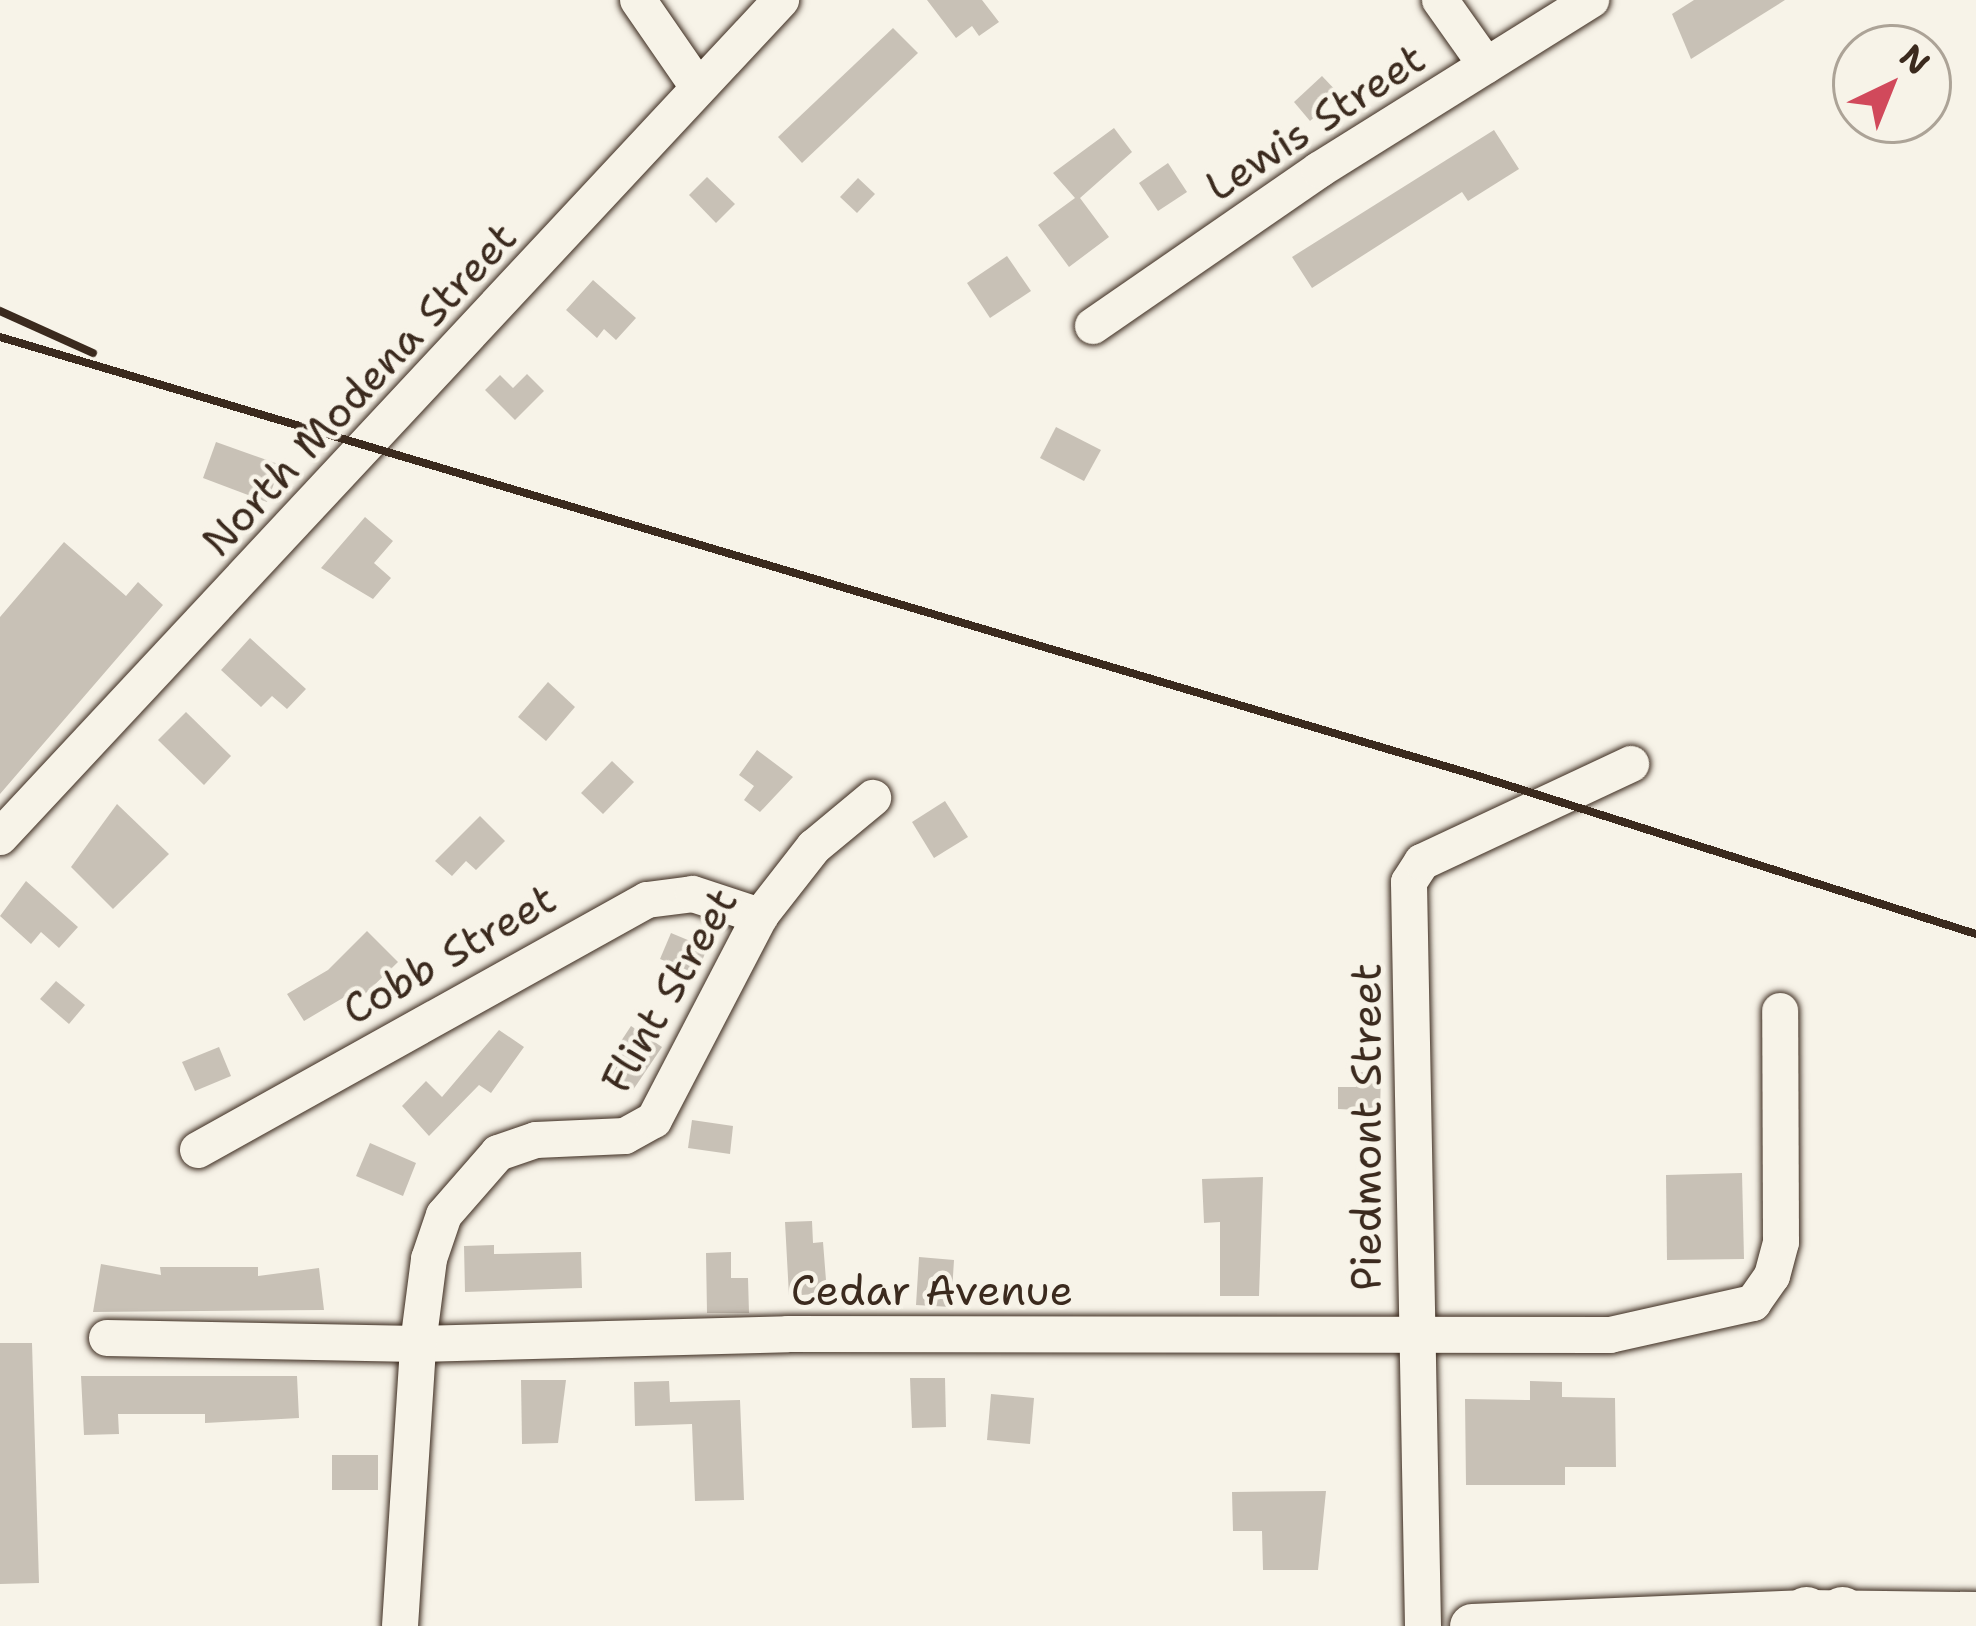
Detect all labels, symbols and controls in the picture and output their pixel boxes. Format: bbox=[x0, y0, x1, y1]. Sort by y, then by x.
north arrow bbox=[1832, 24, 1952, 144]
street label: Lewis Street bbox=[1196, 32, 1434, 212]
text: N bbox=[1890, 34, 1940, 85]
street label: North Modena Street bbox=[191, 212, 527, 566]
street label: Cobb Street bbox=[334, 873, 564, 1035]
street label: Flint Street bbox=[590, 879, 748, 1101]
street label: Piedmont Street bbox=[1341, 963, 1391, 1291]
street label: Cedar Avenue bbox=[791, 1265, 1073, 1315]

